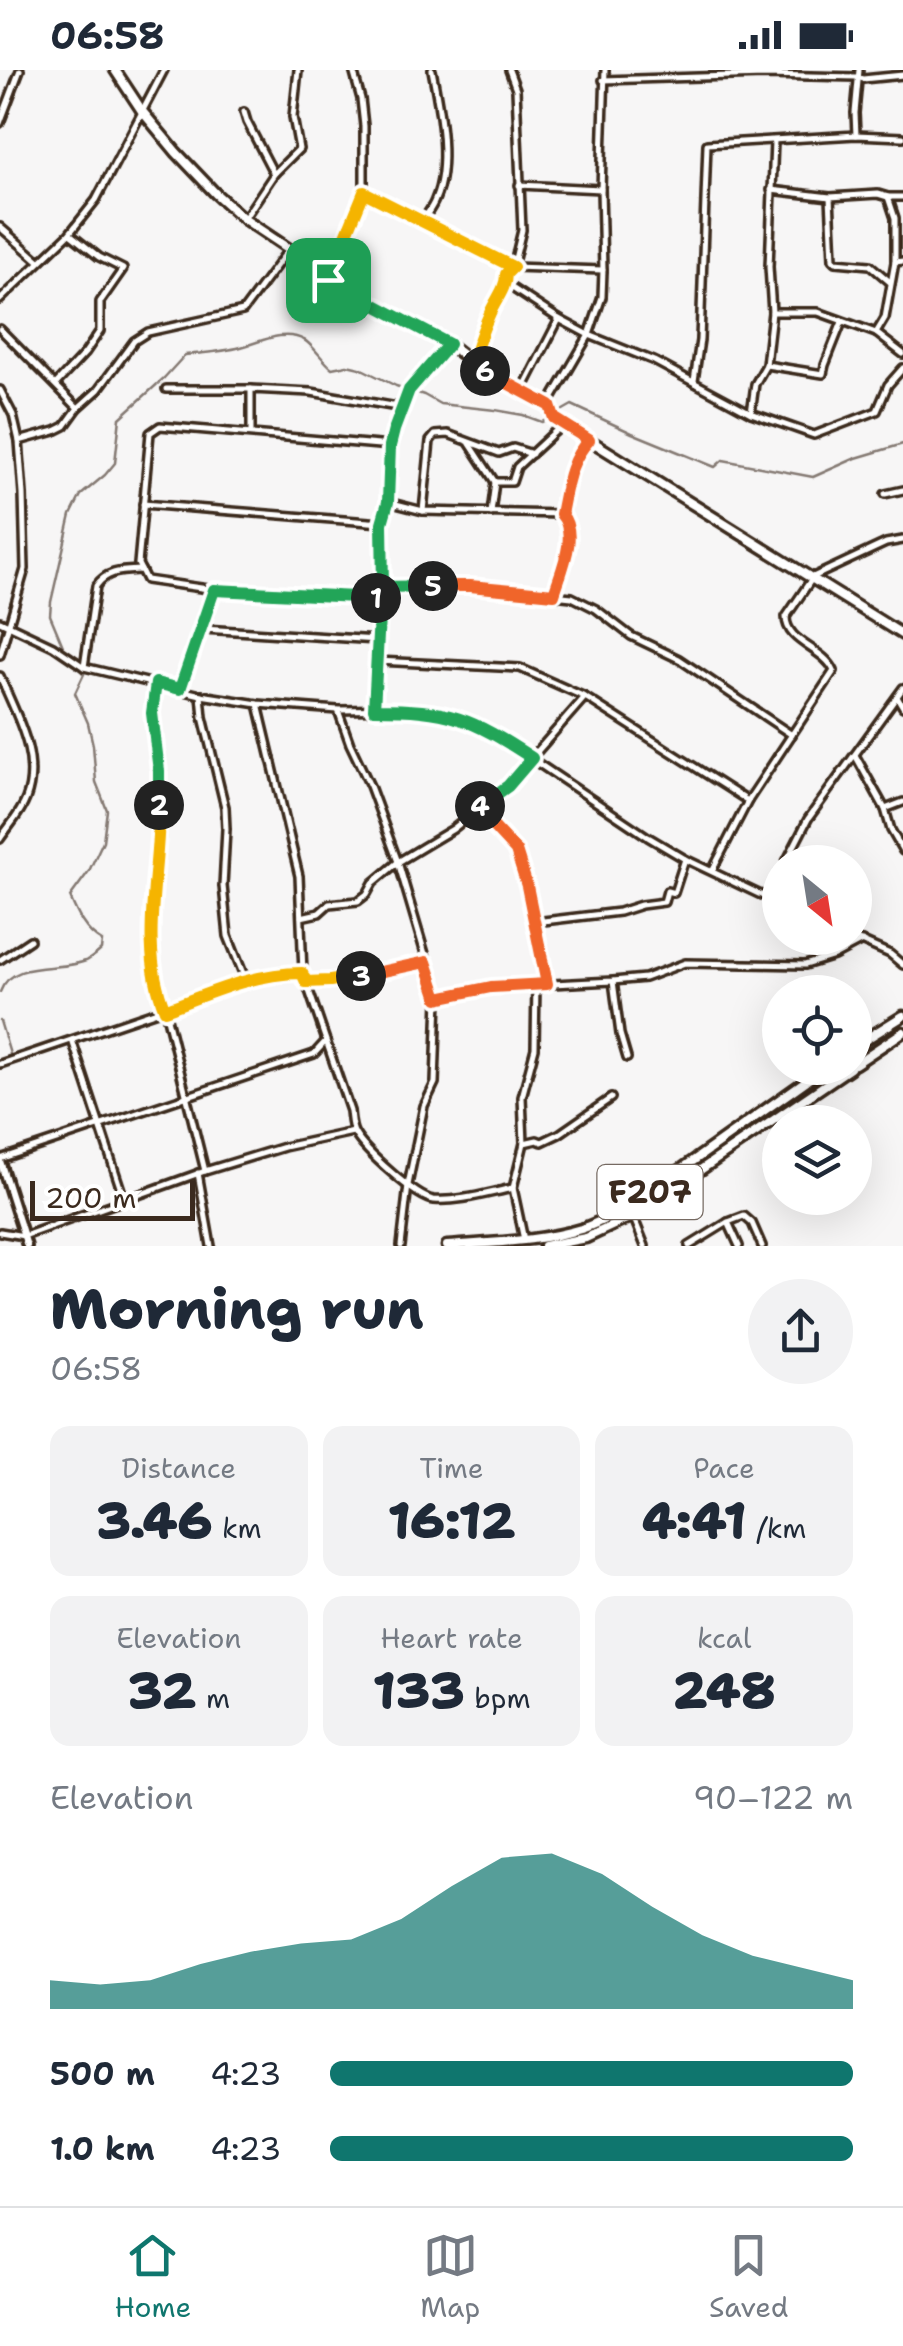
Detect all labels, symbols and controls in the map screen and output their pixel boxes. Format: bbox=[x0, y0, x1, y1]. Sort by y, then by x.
text: 06:58 bbox=[50, 10, 165, 61]
pin bbox=[286, 238, 371, 323]
icon: arrive bbox=[301, 253, 356, 308]
pin: 6 bbox=[460, 346, 510, 396]
text: 6 bbox=[475, 352, 495, 390]
pin: 5 bbox=[408, 561, 458, 611]
text: 5 bbox=[424, 567, 442, 605]
pin: 1 bbox=[351, 573, 401, 623]
text: 1 bbox=[370, 579, 382, 617]
pin: 2 bbox=[134, 780, 184, 830]
pin: 4 bbox=[455, 781, 505, 831]
text: 2 bbox=[149, 786, 169, 824]
text: 4 bbox=[470, 787, 490, 825]
north arrow bbox=[762, 845, 872, 955]
map controls bbox=[762, 845, 872, 1215]
pin: 3 bbox=[336, 951, 386, 1001]
text: 3 bbox=[351, 957, 371, 995]
button: locate bbox=[762, 975, 872, 1085]
button: layers bbox=[762, 1105, 872, 1215]
road number: F207 bbox=[598, 1165, 702, 1219]
scale bar bbox=[30, 1176, 195, 1220]
text: 200 m bbox=[45, 1179, 136, 1217]
text: Morning run bbox=[50, 1272, 424, 1346]
button: share bbox=[748, 1279, 853, 1384]
text: 06:58 bbox=[50, 1347, 142, 1390]
text: Distance bbox=[121, 1449, 236, 1487]
text: Time bbox=[419, 1449, 484, 1487]
text: Pace bbox=[693, 1449, 755, 1487]
text: 3.46 bbox=[96, 1487, 212, 1554]
text: 16:12 bbox=[388, 1487, 515, 1554]
text: 4:41 bbox=[642, 1487, 747, 1554]
text: km bbox=[212, 1509, 262, 1547]
text: /km bbox=[747, 1509, 806, 1547]
text: Elevation bbox=[116, 1619, 241, 1657]
text: Heart rate bbox=[380, 1619, 523, 1657]
text: kcal bbox=[697, 1619, 751, 1657]
text: 32 bbox=[128, 1657, 196, 1724]
text: 133 bbox=[372, 1657, 465, 1724]
text: 248 bbox=[672, 1657, 776, 1724]
text: m bbox=[196, 1679, 230, 1717]
text: bpm bbox=[465, 1679, 531, 1717]
text: Elevation bbox=[50, 1776, 193, 1819]
text: 90–122 m bbox=[693, 1776, 853, 1819]
text: 500 m bbox=[50, 2052, 155, 2095]
text: 4:23 bbox=[210, 2052, 281, 2095]
text: 1.0 km bbox=[50, 2127, 155, 2170]
text: 4:23 bbox=[210, 2127, 281, 2170]
tab: Home bbox=[114, 2228, 191, 2326]
tab: Map bbox=[420, 2228, 480, 2326]
tab: Saved bbox=[709, 2228, 789, 2326]

